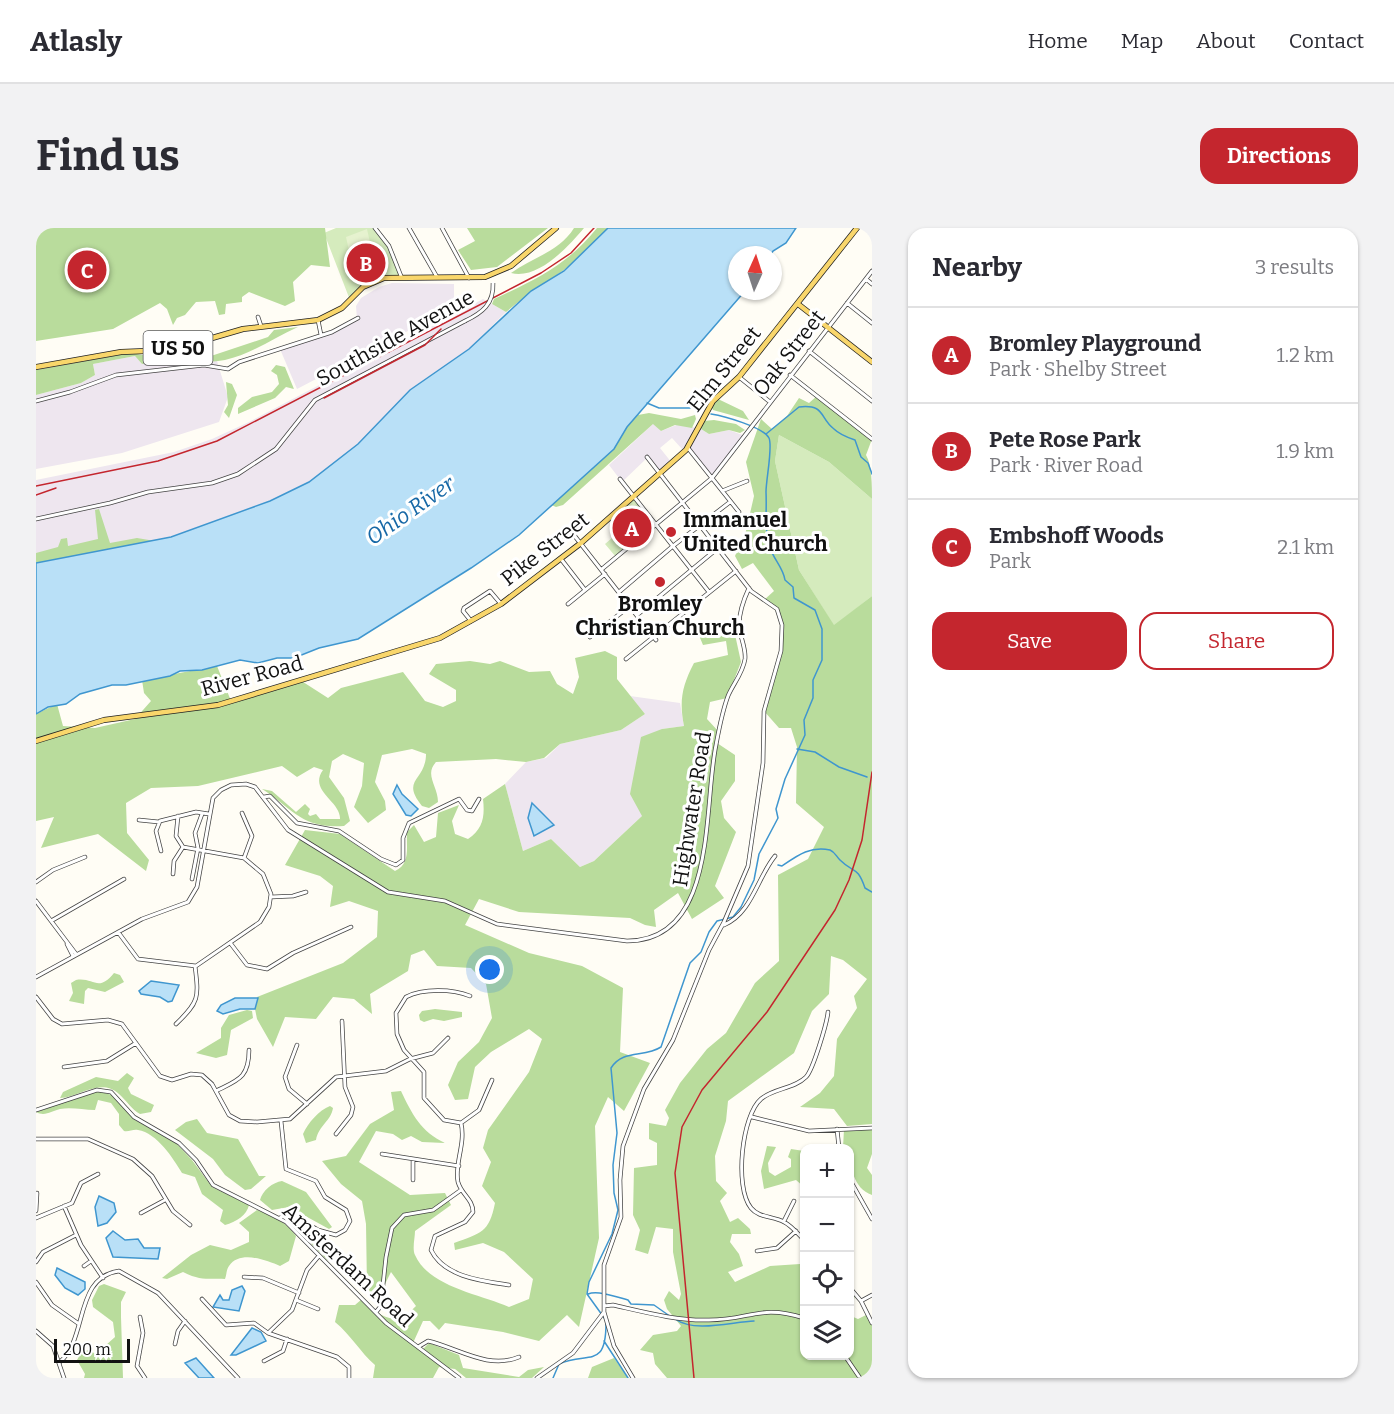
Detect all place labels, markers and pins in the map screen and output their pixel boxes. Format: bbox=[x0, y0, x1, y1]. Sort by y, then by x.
pin: B bbox=[346, 240, 386, 285]
pin: C bbox=[68, 248, 106, 292]
pin: A bbox=[612, 506, 652, 550]
place label: Immanuel United Church bbox=[683, 507, 828, 557]
marker: Immanuel United Church bbox=[664, 525, 678, 539]
marker: Bromley Christian Church bbox=[653, 575, 667, 589]
place label: Bromley Christian Church bbox=[575, 591, 746, 641]

